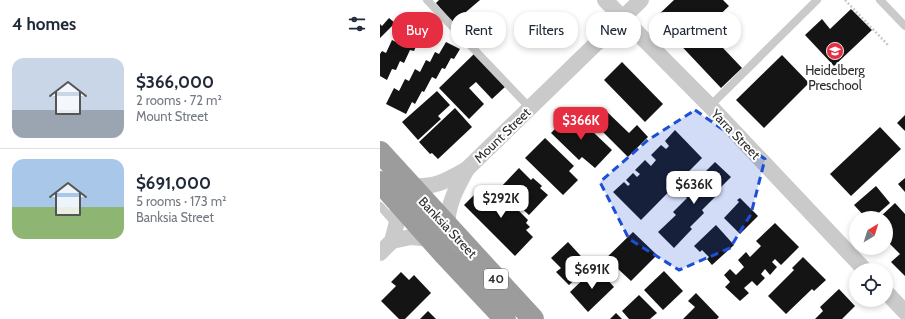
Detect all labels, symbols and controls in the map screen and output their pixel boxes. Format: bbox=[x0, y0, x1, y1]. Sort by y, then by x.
chip: Buy bbox=[392, 12, 443, 48]
chip: Rent bbox=[451, 12, 506, 48]
chip: Filters bbox=[514, 12, 578, 48]
chip: New bbox=[586, 12, 641, 48]
chip: Apartment bbox=[649, 12, 741, 48]
icon: filters bbox=[346, 13, 368, 35]
text: 4 homes bbox=[12, 14, 76, 34]
school or university icon: Heidelberg Preschool bbox=[825, 41, 845, 61]
place label: Heidelberg Preschool bbox=[805, 62, 865, 93]
text: $366,000 bbox=[136, 72, 214, 92]
icon: home bbox=[44, 74, 92, 122]
text: 2 rooms · 72 m² bbox=[136, 92, 222, 108]
street label: Mount Street bbox=[470, 104, 534, 166]
street label: Yarra Street bbox=[708, 105, 764, 163]
pin: $366K bbox=[553, 107, 609, 141]
text: Mount Street bbox=[136, 108, 208, 124]
text: $366K bbox=[562, 112, 600, 128]
pin: $636K bbox=[666, 171, 722, 205]
text: $691,000 bbox=[136, 173, 211, 193]
icon: home bbox=[44, 175, 92, 223]
text: $636K bbox=[675, 176, 713, 192]
pin: $292K bbox=[473, 185, 529, 219]
text: $292K bbox=[483, 190, 519, 206]
text: 5 rooms · 173 m² bbox=[136, 193, 226, 209]
street label: Banksia Street bbox=[416, 193, 481, 261]
text: Banksia Street bbox=[136, 209, 214, 225]
north arrow bbox=[849, 211, 893, 255]
map controls bbox=[849, 211, 893, 307]
pin: $691K bbox=[564, 256, 620, 290]
text: $691K bbox=[574, 261, 610, 277]
button: locate bbox=[849, 263, 893, 307]
road number: 40 bbox=[484, 269, 508, 289]

